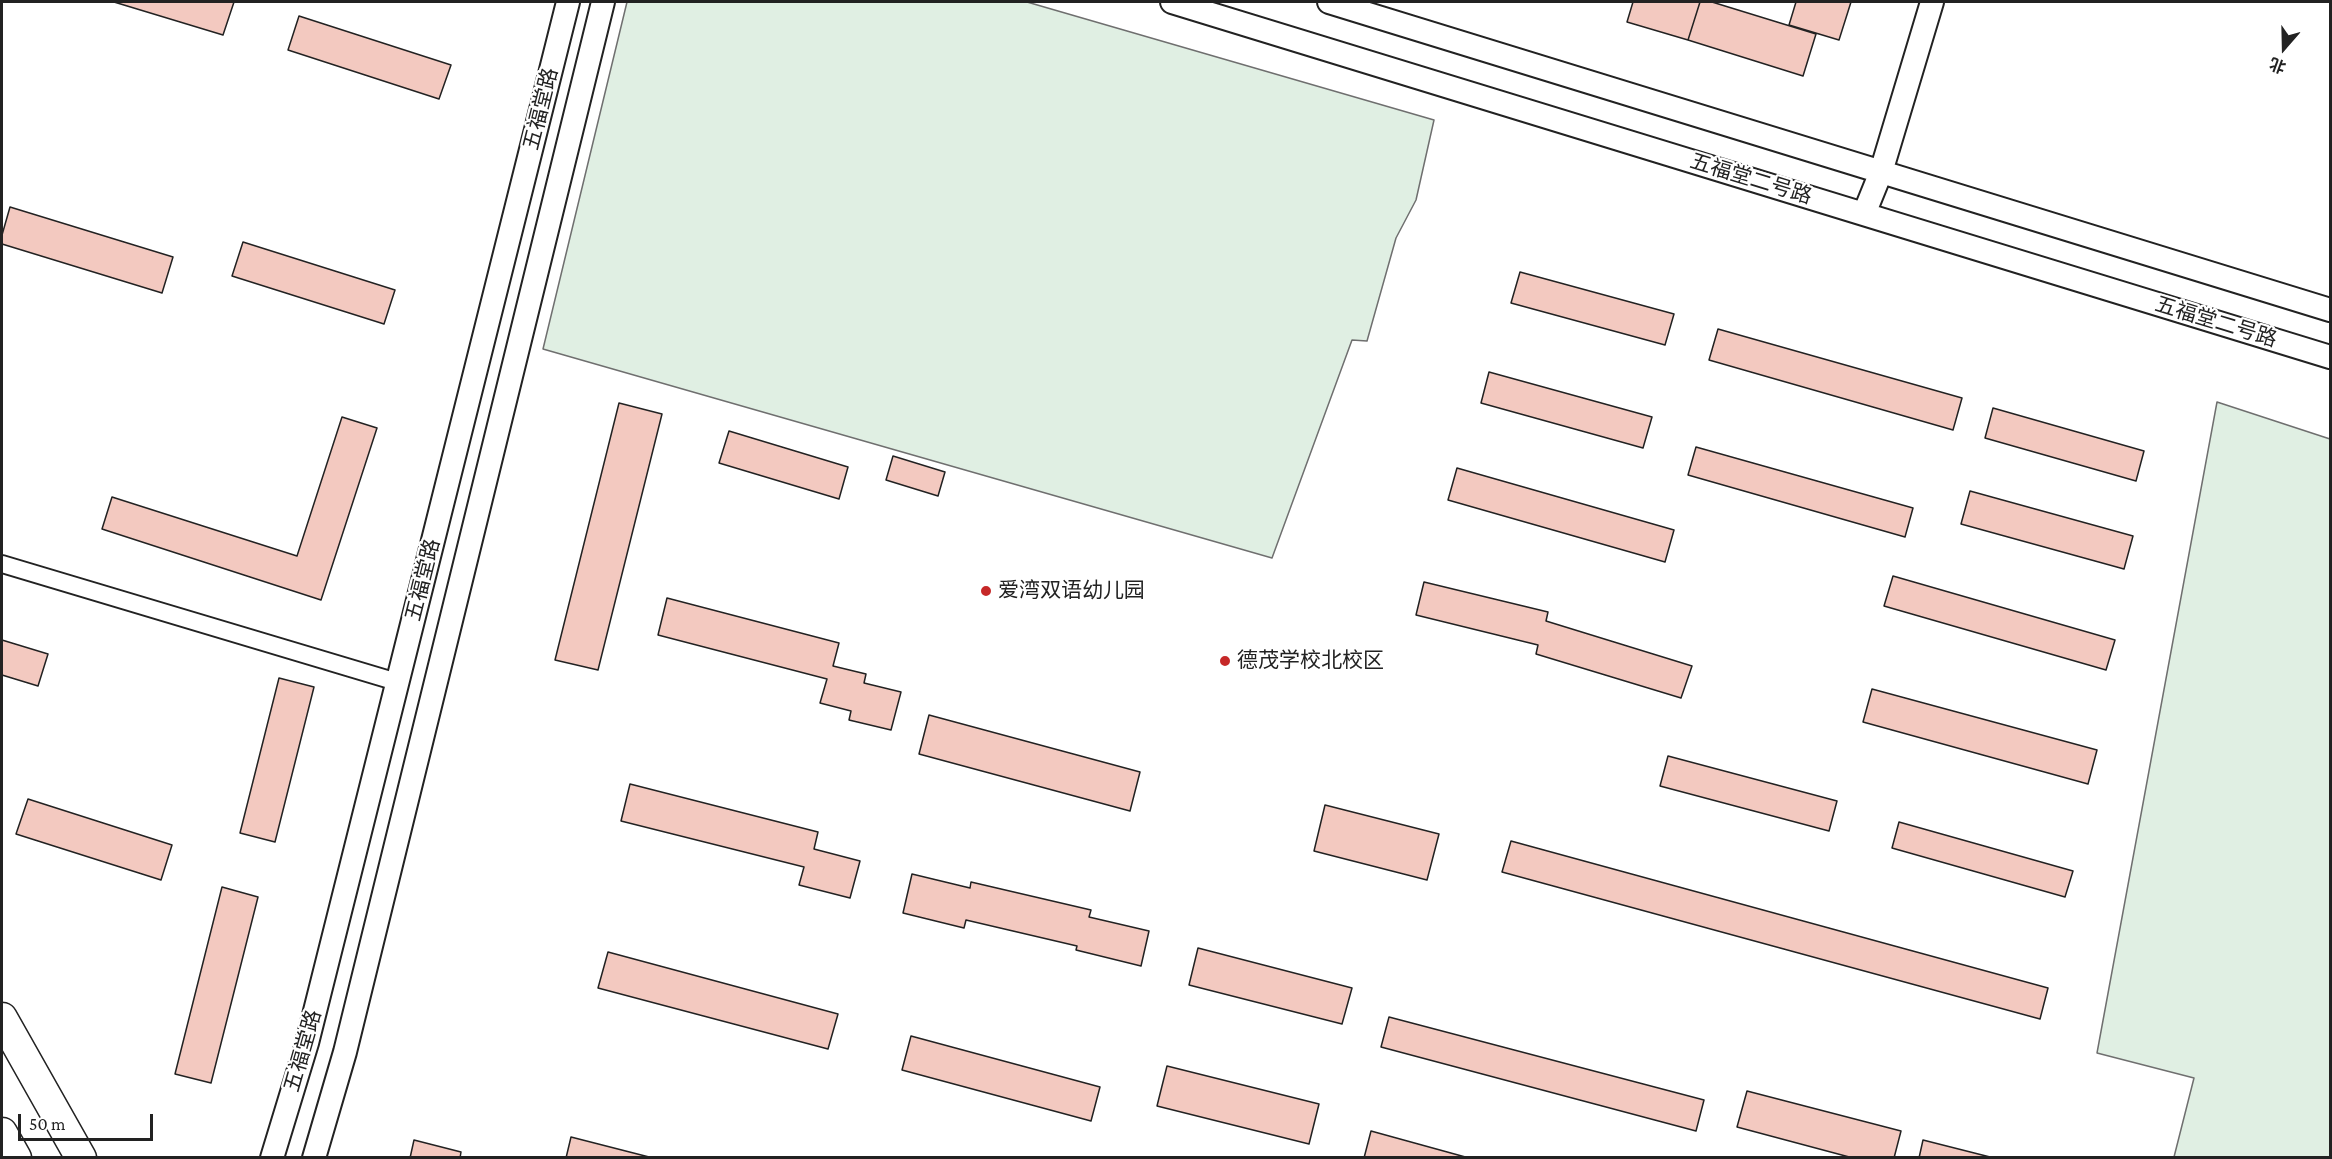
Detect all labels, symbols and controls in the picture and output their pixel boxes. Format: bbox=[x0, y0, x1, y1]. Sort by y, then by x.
north arrow bbox=[2254, 18, 2314, 78]
text: 北 bbox=[2267, 55, 2288, 76]
street label: 五福堂路 bbox=[519, 65, 563, 153]
street label: 五福堂二号路 bbox=[1687, 149, 1815, 209]
street label: 五福堂二号路 bbox=[2152, 292, 2280, 352]
street label: 五福堂路 bbox=[401, 536, 445, 624]
place label: 爱湾双语幼儿园 bbox=[998, 578, 1145, 604]
marker: 爱湾双语幼儿园 bbox=[979, 584, 993, 598]
place label: 德茂学校北校区 bbox=[1237, 648, 1384, 674]
marker: 德茂学校北校区 bbox=[1218, 654, 1232, 668]
street label: 五福堂路 bbox=[279, 1007, 327, 1095]
scale bar bbox=[21, 1102, 156, 1140]
text: 50 m bbox=[29, 1114, 66, 1134]

